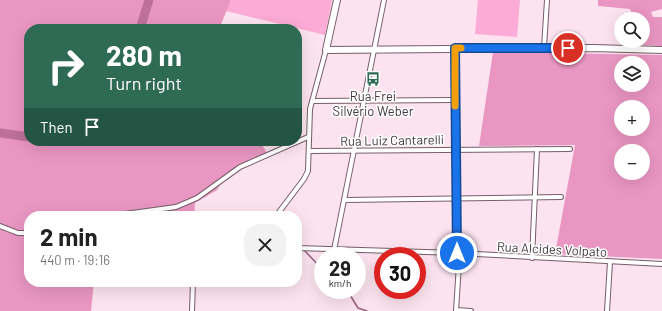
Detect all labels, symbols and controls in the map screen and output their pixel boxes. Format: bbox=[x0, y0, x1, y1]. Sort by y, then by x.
map controls bbox=[614, 12, 650, 180]
button: search bbox=[614, 12, 650, 48]
pin bbox=[551, 31, 585, 65]
icon: arrive bbox=[557, 37, 579, 59]
text: 280 m bbox=[106, 38, 182, 72]
icon: right bbox=[40, 40, 92, 92]
button: layers bbox=[614, 56, 650, 92]
bus stop icon: Rua Frei Silvério Weber bbox=[365, 71, 381, 87]
text: Turn right bbox=[106, 72, 182, 94]
place label: Rua Frei Silvério Weber bbox=[333, 88, 414, 119]
button: + bbox=[614, 100, 650, 136]
icon: arrive bbox=[81, 116, 103, 138]
text: Then bbox=[40, 118, 73, 136]
street label: Rua Luiz Cantarelli bbox=[340, 131, 444, 149]
button: − bbox=[614, 144, 650, 180]
text: 2 min bbox=[40, 222, 98, 251]
button: close bbox=[244, 224, 286, 266]
position arrow bbox=[436, 232, 478, 274]
street label: Rua Alcides Volpato bbox=[496, 238, 608, 260]
speed limit sign: 30 bbox=[374, 247, 426, 299]
text: 440 m · 19:16 bbox=[40, 252, 110, 268]
text: 29 bbox=[329, 256, 351, 280]
text: km/h bbox=[329, 277, 351, 289]

